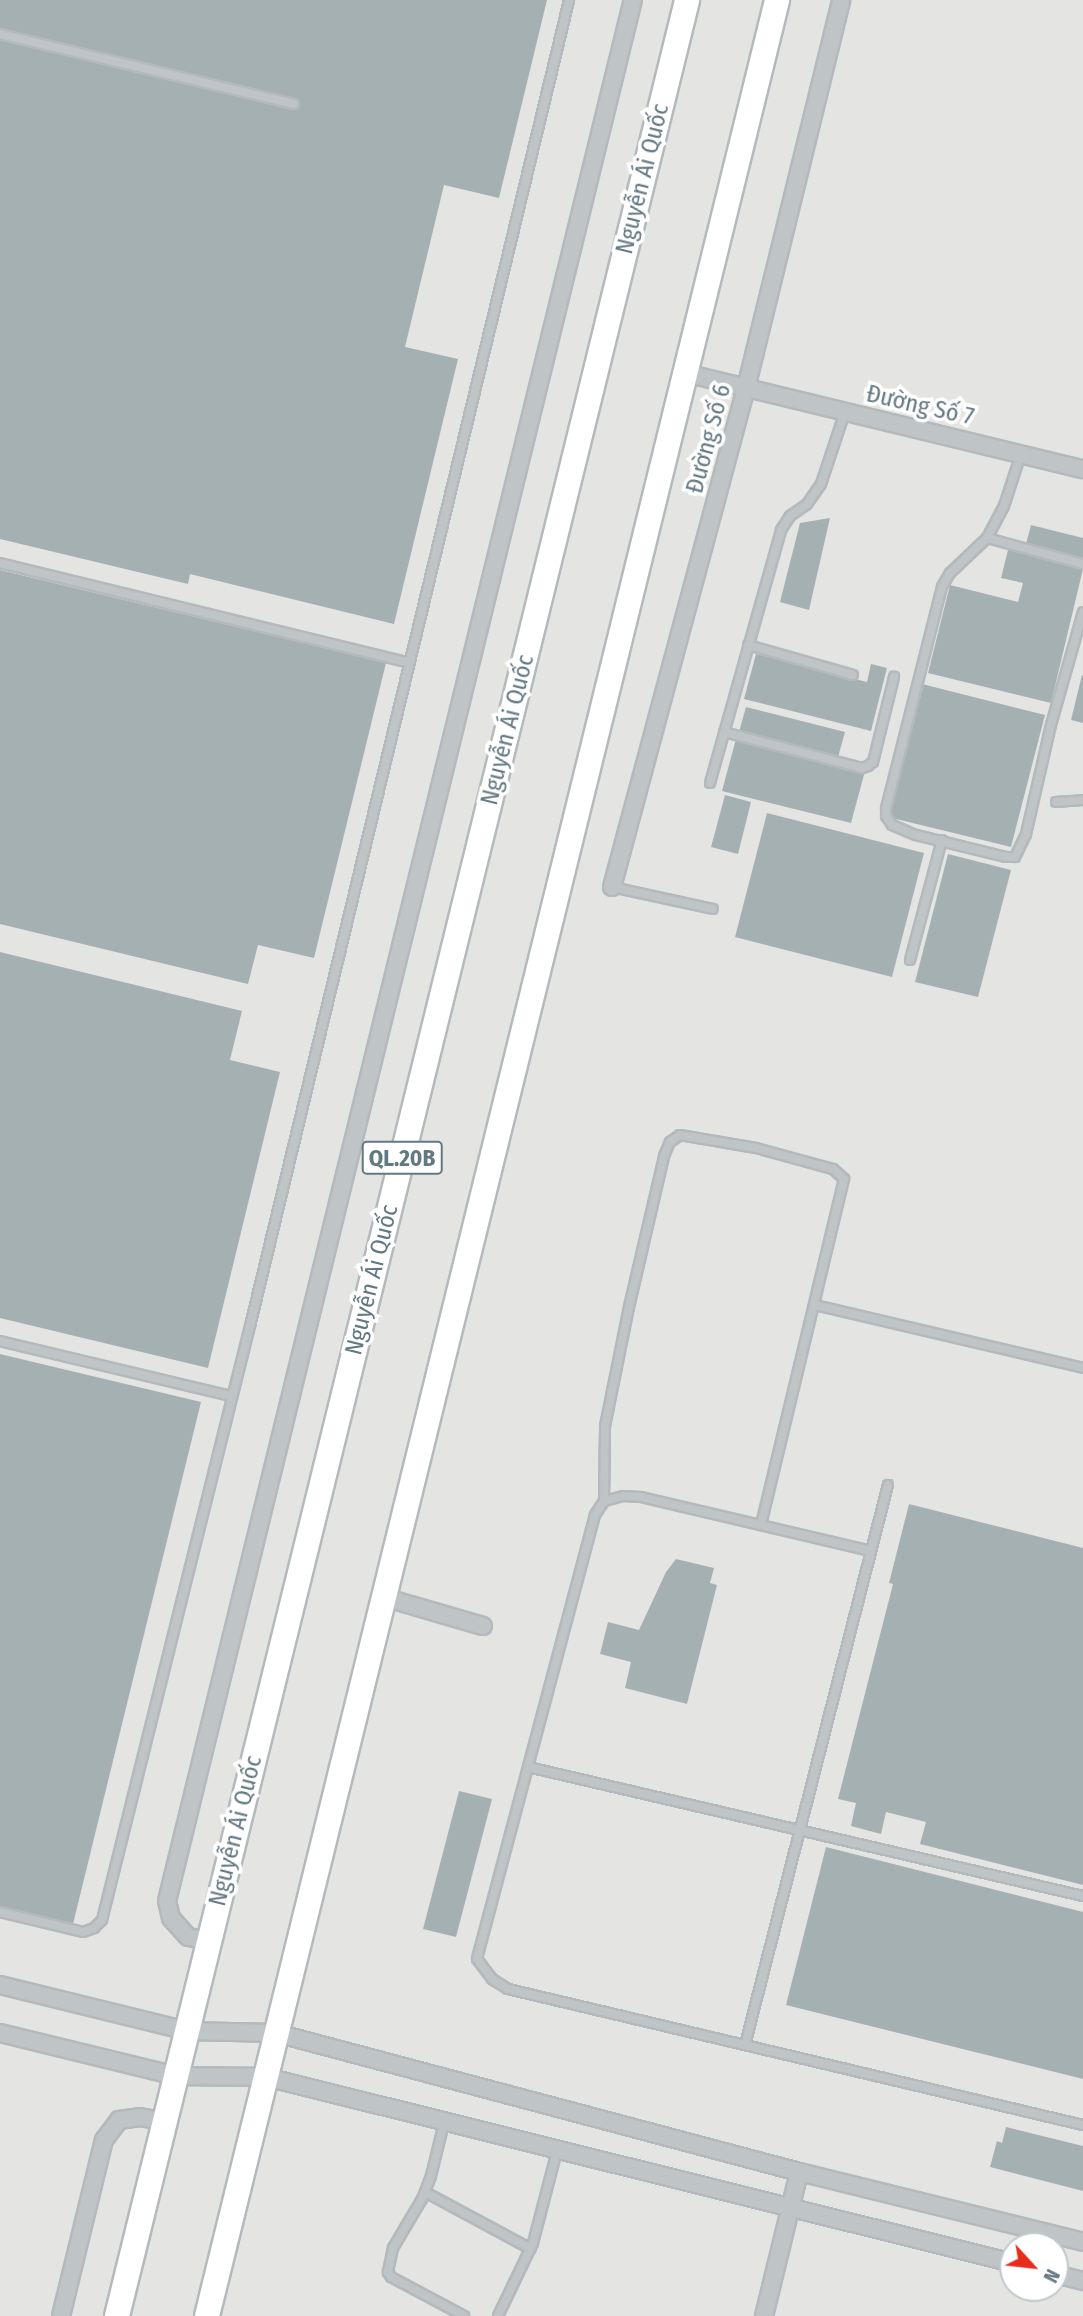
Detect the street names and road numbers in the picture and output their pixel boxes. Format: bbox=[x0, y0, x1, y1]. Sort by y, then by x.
street label: Nguyễn Ái Quốc bbox=[610, 101, 676, 257]
street label: Đường Số 7 bbox=[863, 380, 977, 432]
street label: Đường Số 6 bbox=[681, 381, 737, 497]
street label: Nguyễn Ái Quốc bbox=[475, 652, 541, 808]
road number: QL.20B bbox=[360, 1138, 444, 1177]
street label: Nguyễn Ái Quốc bbox=[339, 1202, 405, 1358]
street label: Nguyễn Ái Quốc bbox=[203, 1753, 269, 1909]

